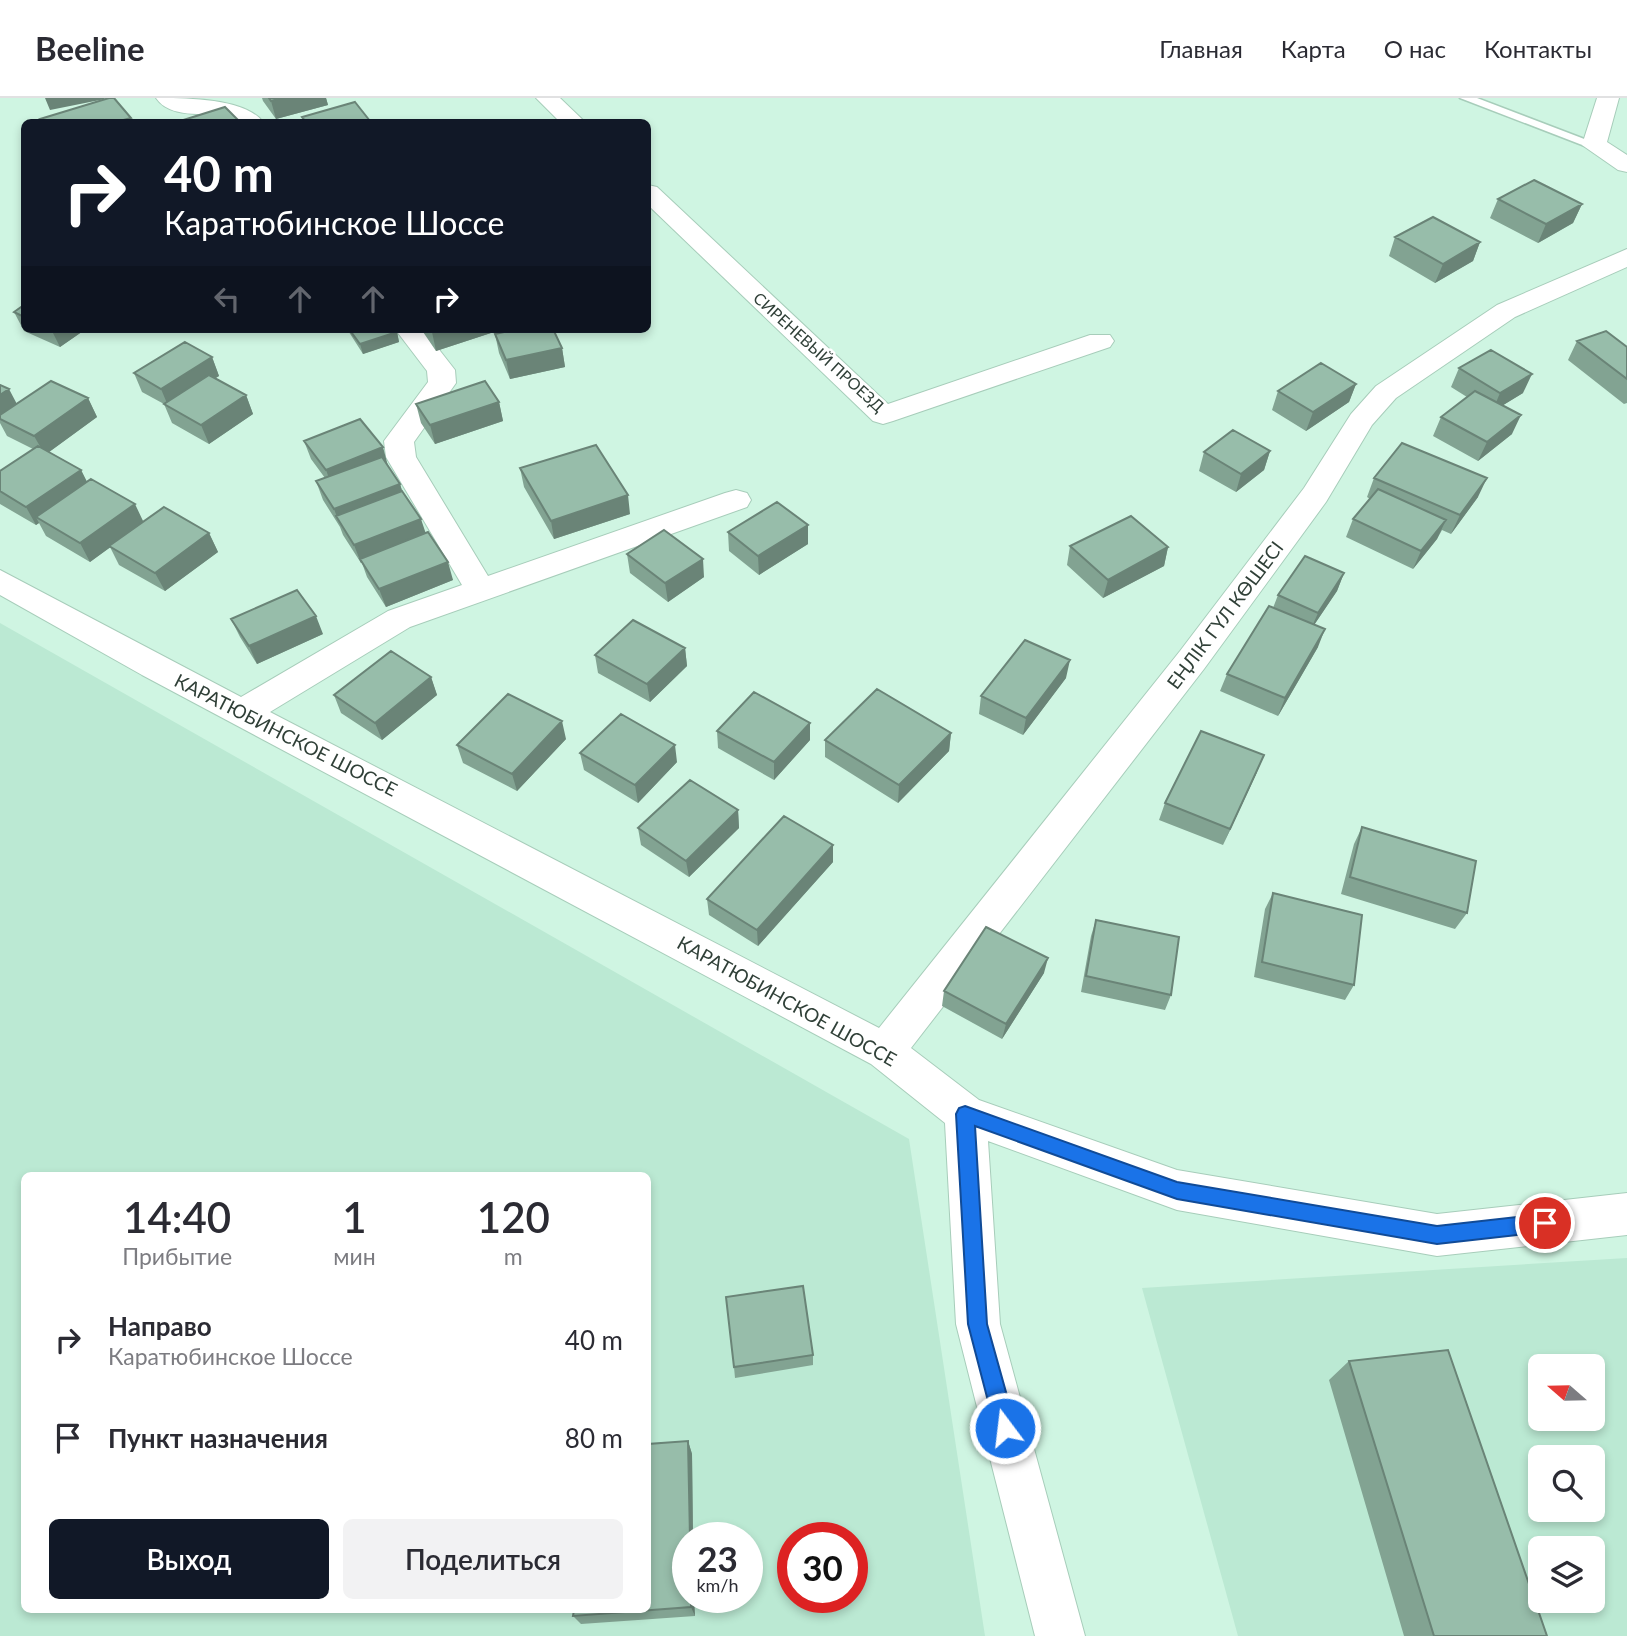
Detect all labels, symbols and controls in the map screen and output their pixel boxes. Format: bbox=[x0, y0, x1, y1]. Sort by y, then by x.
text: Beeline bbox=[35, 28, 145, 68]
text: Главная bbox=[1159, 34, 1243, 63]
text: Карта bbox=[1281, 34, 1346, 63]
text: О нас bbox=[1384, 34, 1446, 63]
text: Контакты bbox=[1484, 34, 1592, 63]
text: 40 m bbox=[164, 144, 274, 202]
icon: right bbox=[49, 147, 140, 238]
text: Каратюбинское Шоссе bbox=[164, 203, 504, 242]
icon: left bbox=[208, 280, 246, 318]
icon: ahead bbox=[281, 280, 319, 318]
icon: ahead bbox=[354, 280, 392, 318]
icon: right bbox=[427, 280, 465, 318]
street label: СИРЕНЕВЫЙ ПРОЕЗД bbox=[750, 288, 889, 416]
street label: ЕҢЛІК ГҮЛ КӨШЕСІ bbox=[1162, 536, 1288, 693]
street label: КАРАТЮБИНСКОЕ ШОССЕ bbox=[171, 668, 402, 801]
street label: КАРАТЮБИНСКОЕ ШОССЕ bbox=[674, 931, 901, 1071]
text: 14:40 bbox=[123, 1192, 231, 1242]
text: 1 bbox=[342, 1192, 367, 1242]
text: 120 bbox=[477, 1192, 550, 1242]
pin bbox=[1515, 1193, 1575, 1253]
icon: arrive bbox=[1526, 1204, 1564, 1242]
text: Прибытие bbox=[122, 1242, 232, 1270]
text: мин bbox=[333, 1242, 376, 1270]
text: m bbox=[504, 1242, 523, 1270]
text: Направо bbox=[108, 1310, 212, 1342]
icon: right bbox=[49, 1321, 87, 1359]
text: 40 m bbox=[565, 1324, 623, 1356]
text: Каратюбинское Шоссе bbox=[108, 1342, 353, 1370]
north arrow bbox=[1528, 1354, 1605, 1432]
map controls bbox=[1528, 1354, 1605, 1613]
position arrow bbox=[968, 1391, 1042, 1465]
icon: arrive bbox=[49, 1419, 87, 1457]
text: Пункт назначения bbox=[108, 1422, 328, 1454]
text: 80 m bbox=[565, 1422, 623, 1454]
button: search bbox=[1528, 1445, 1605, 1522]
button: Выход bbox=[49, 1519, 329, 1599]
button: Поделиться bbox=[343, 1519, 623, 1599]
speed limit sign: 30 bbox=[777, 1522, 868, 1613]
button: layers bbox=[1528, 1536, 1605, 1613]
text: 23 bbox=[697, 1537, 738, 1579]
text: km/h bbox=[696, 1574, 739, 1596]

